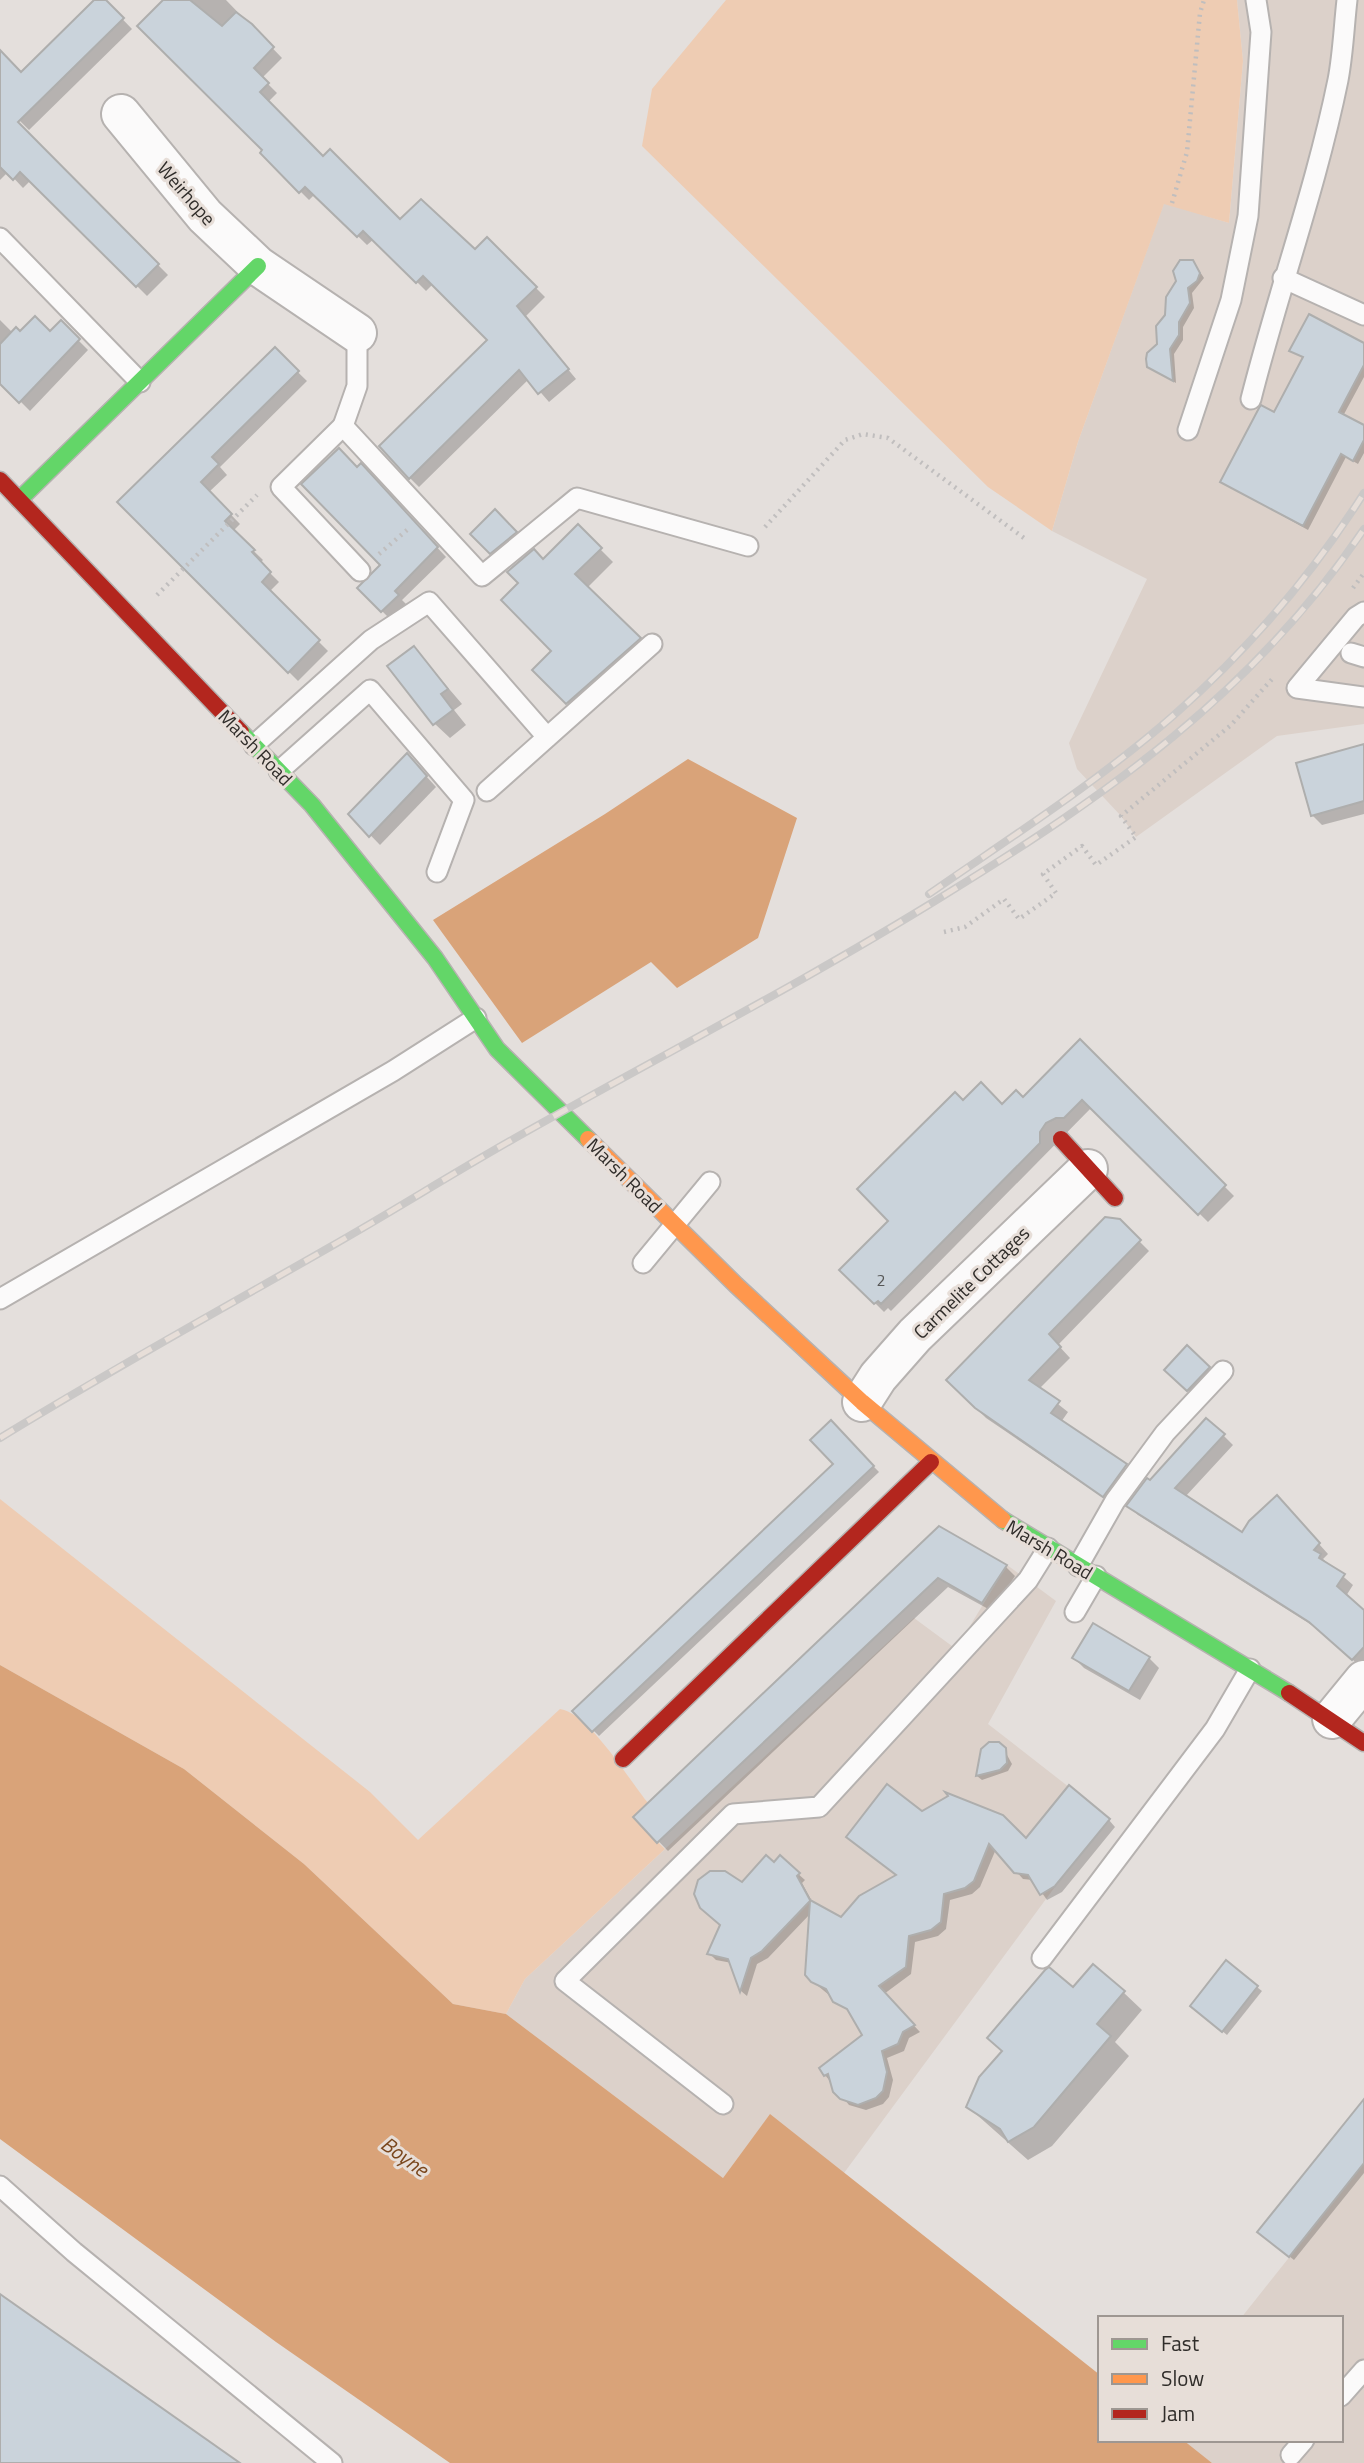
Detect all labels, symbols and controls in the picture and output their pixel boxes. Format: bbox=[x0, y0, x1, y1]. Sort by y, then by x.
street label: Weirhope bbox=[151, 155, 223, 231]
street label: Marsh Road bbox=[212, 702, 300, 792]
street label: Marsh Road bbox=[581, 1131, 669, 1219]
street label: Carmelite Cottages bbox=[906, 1219, 1036, 1345]
house number: 2 bbox=[877, 1268, 885, 1292]
street label: Marsh Road bbox=[1001, 1512, 1099, 1586]
water label: Boyne bbox=[375, 2128, 436, 2185]
legend bbox=[1098, 2316, 1343, 2442]
text: Fast bbox=[1161, 2327, 1200, 2359]
text: Slow bbox=[1161, 2362, 1204, 2394]
text: Jam bbox=[1161, 2397, 1195, 2429]

